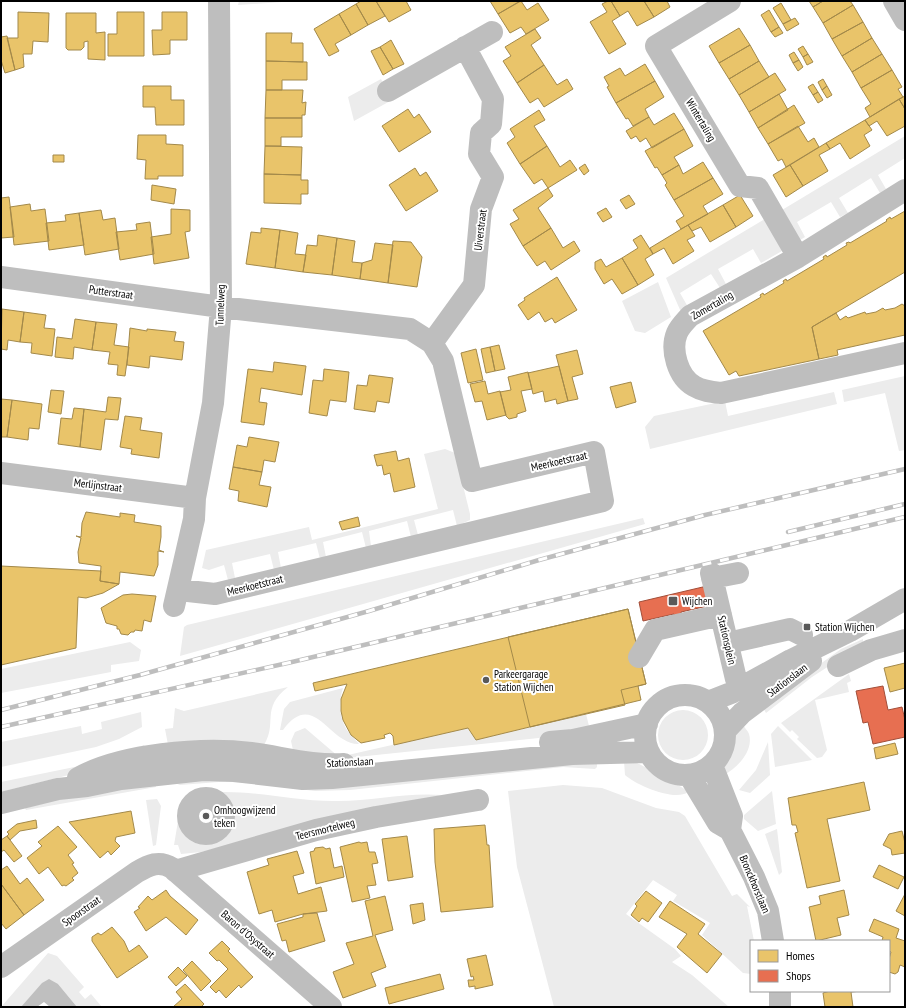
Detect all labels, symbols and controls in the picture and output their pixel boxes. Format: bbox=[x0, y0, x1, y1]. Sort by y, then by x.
street label: Wintertaling bbox=[683, 96, 719, 144]
street label: Uiverstraat bbox=[471, 209, 489, 251]
street label: Putterstraat bbox=[88, 282, 134, 302]
street label: Tunnelweg bbox=[212, 284, 228, 326]
street label: Zomertaling bbox=[689, 287, 736, 323]
street label: Meerkoetstraat bbox=[530, 448, 588, 474]
street label: Merlijnstraat bbox=[73, 475, 123, 495]
street label: Meerkoetstraat bbox=[226, 571, 284, 599]
place label: Wijchen bbox=[682, 594, 712, 608]
marker: Wijchen bbox=[667, 595, 679, 607]
street label: Stationsplein bbox=[715, 614, 739, 666]
place label: Station Wijchen bbox=[815, 620, 875, 634]
marker: Station Wijchen bbox=[802, 622, 812, 632]
street label: Stationslaan bbox=[764, 660, 810, 700]
place label: Parkeergarage Station Wijchen bbox=[494, 667, 554, 694]
marker: Parkeergarage Station Wijchen bbox=[481, 675, 491, 685]
street label: Stationslaan bbox=[326, 754, 374, 770]
place label: Omhoogwijzend teken bbox=[214, 803, 276, 830]
marker: Omhoogwijzend teken bbox=[201, 811, 211, 821]
street label: Teersmortelweg bbox=[294, 815, 356, 843]
street label: Bronckhorstlaan bbox=[737, 853, 774, 915]
street label: Spoorstraat bbox=[59, 893, 103, 929]
street label: Baron d'Osystraat bbox=[218, 907, 278, 961]
legend bbox=[750, 940, 890, 992]
text: Homes bbox=[786, 948, 814, 963]
text: Shops bbox=[786, 968, 811, 983]

